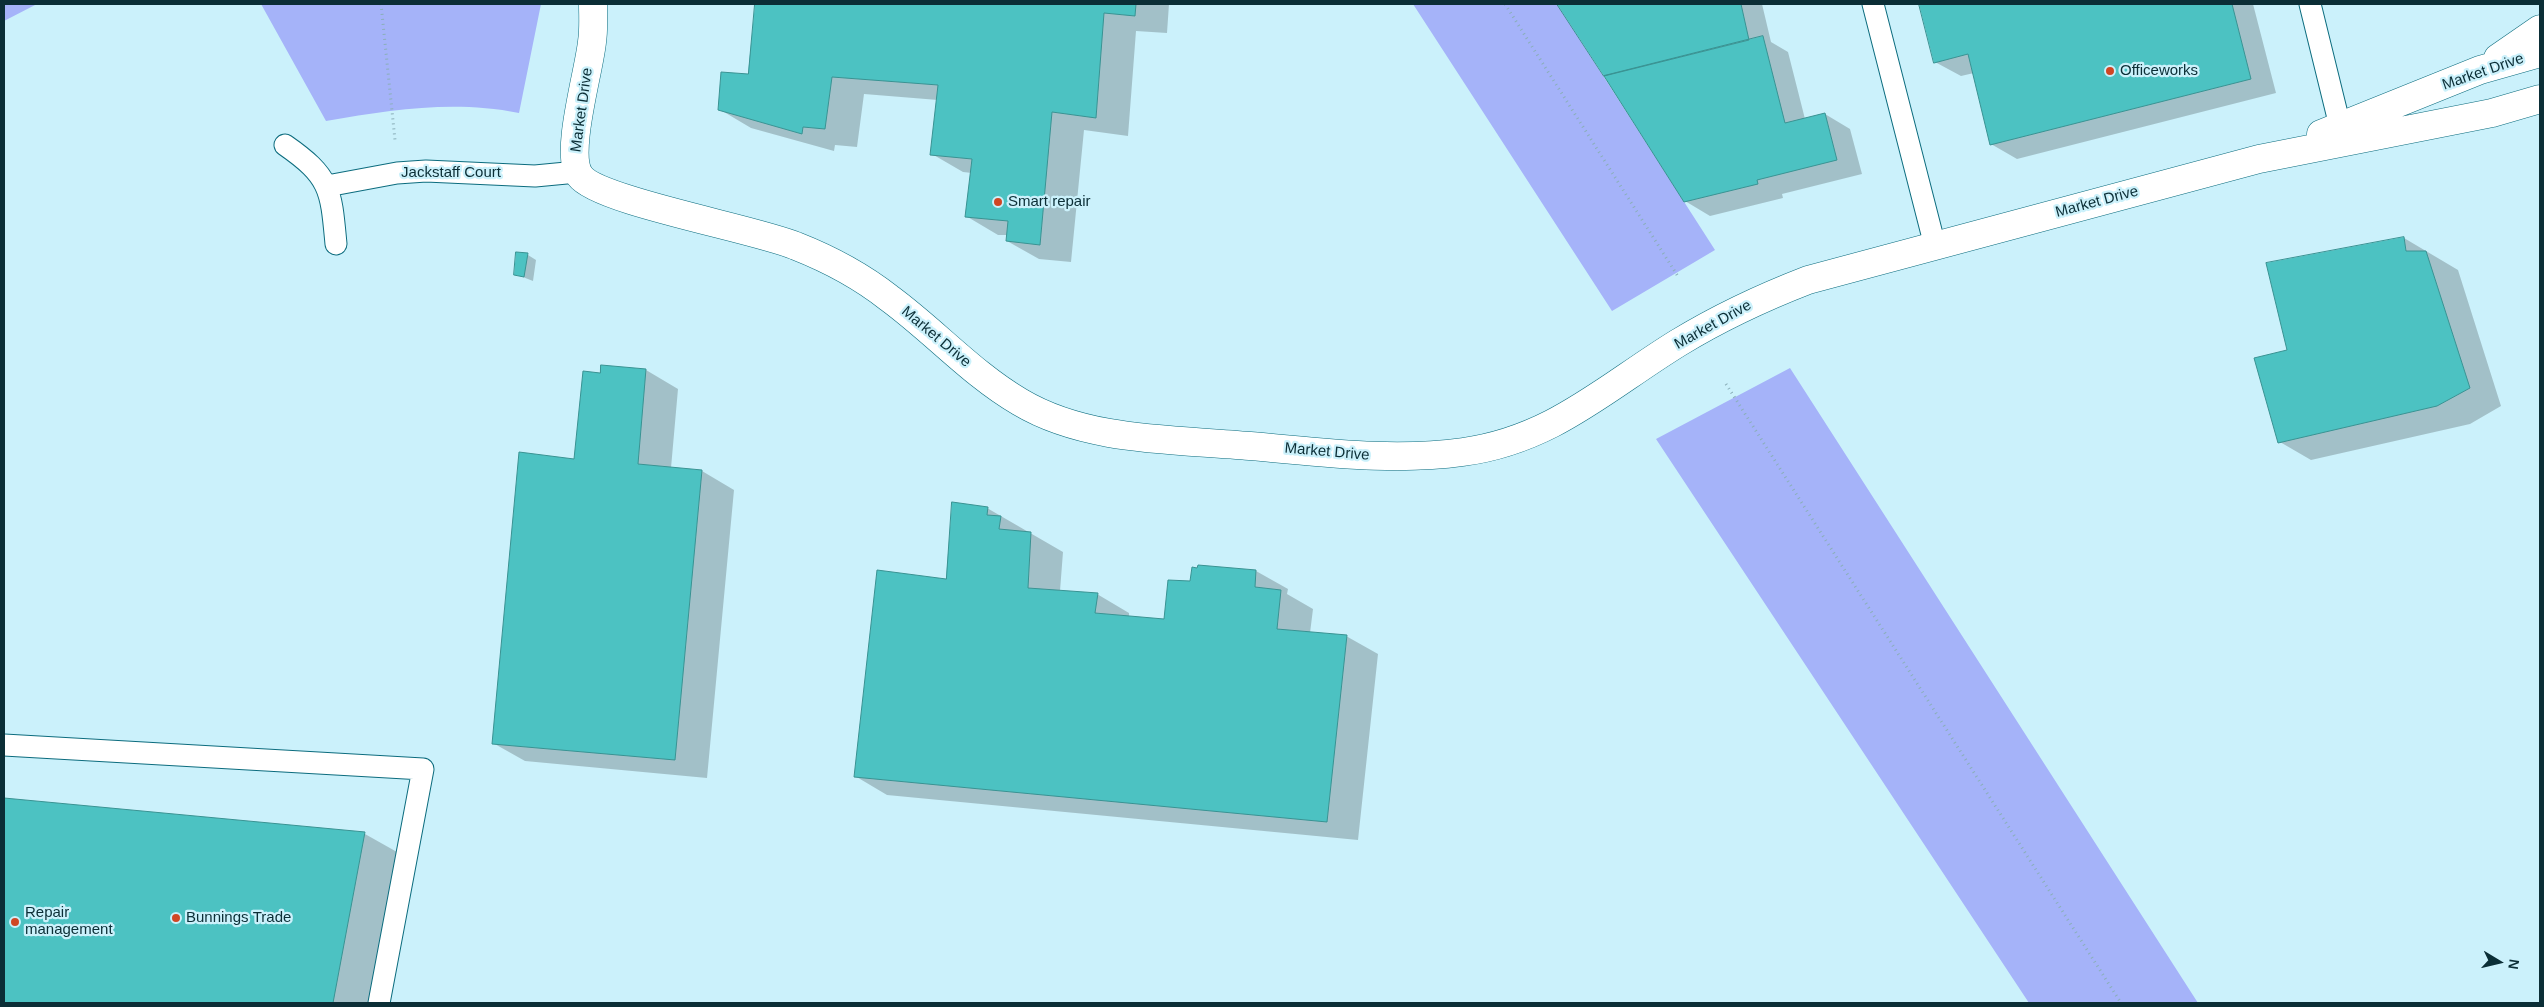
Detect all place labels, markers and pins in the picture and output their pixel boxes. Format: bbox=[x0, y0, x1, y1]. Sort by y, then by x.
place label: Officeworks bbox=[2120, 62, 2198, 80]
marker: Officeworks bbox=[2104, 65, 2116, 77]
place label: Smart repair bbox=[1008, 193, 1091, 211]
marker: Smart repair bbox=[992, 196, 1004, 208]
place label: Repair management bbox=[25, 904, 113, 939]
place label: Bunnings Trade bbox=[186, 909, 291, 927]
marker: Bunnings Trade bbox=[170, 912, 182, 924]
marker: Repair management bbox=[9, 916, 21, 928]

